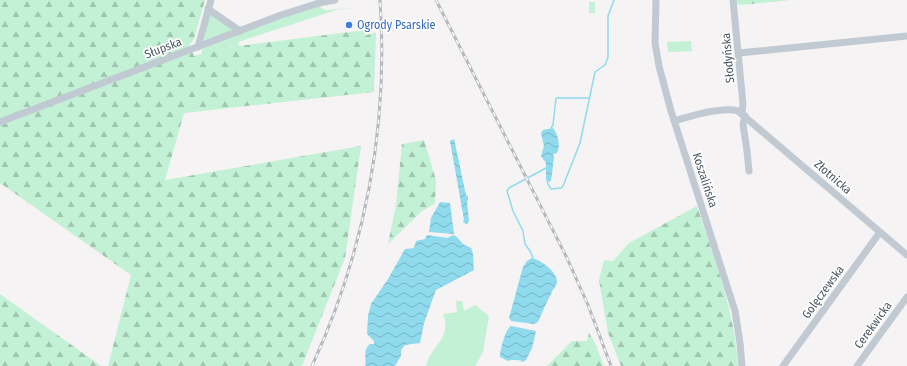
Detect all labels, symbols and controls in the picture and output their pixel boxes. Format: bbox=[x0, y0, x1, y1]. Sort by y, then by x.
place label: Ogrody Psarskie bbox=[357, 18, 436, 32]
marker: Ogrody Psarskie bbox=[344, 20, 354, 30]
street label: Słodyńska bbox=[719, 32, 737, 84]
street label: Słupska bbox=[142, 35, 184, 61]
street label: Koszalińska bbox=[690, 151, 720, 209]
street label: Złotnicka bbox=[811, 157, 855, 197]
street label: Golęczewska bbox=[799, 263, 847, 321]
street label: Cerekwicka bbox=[851, 299, 895, 351]

